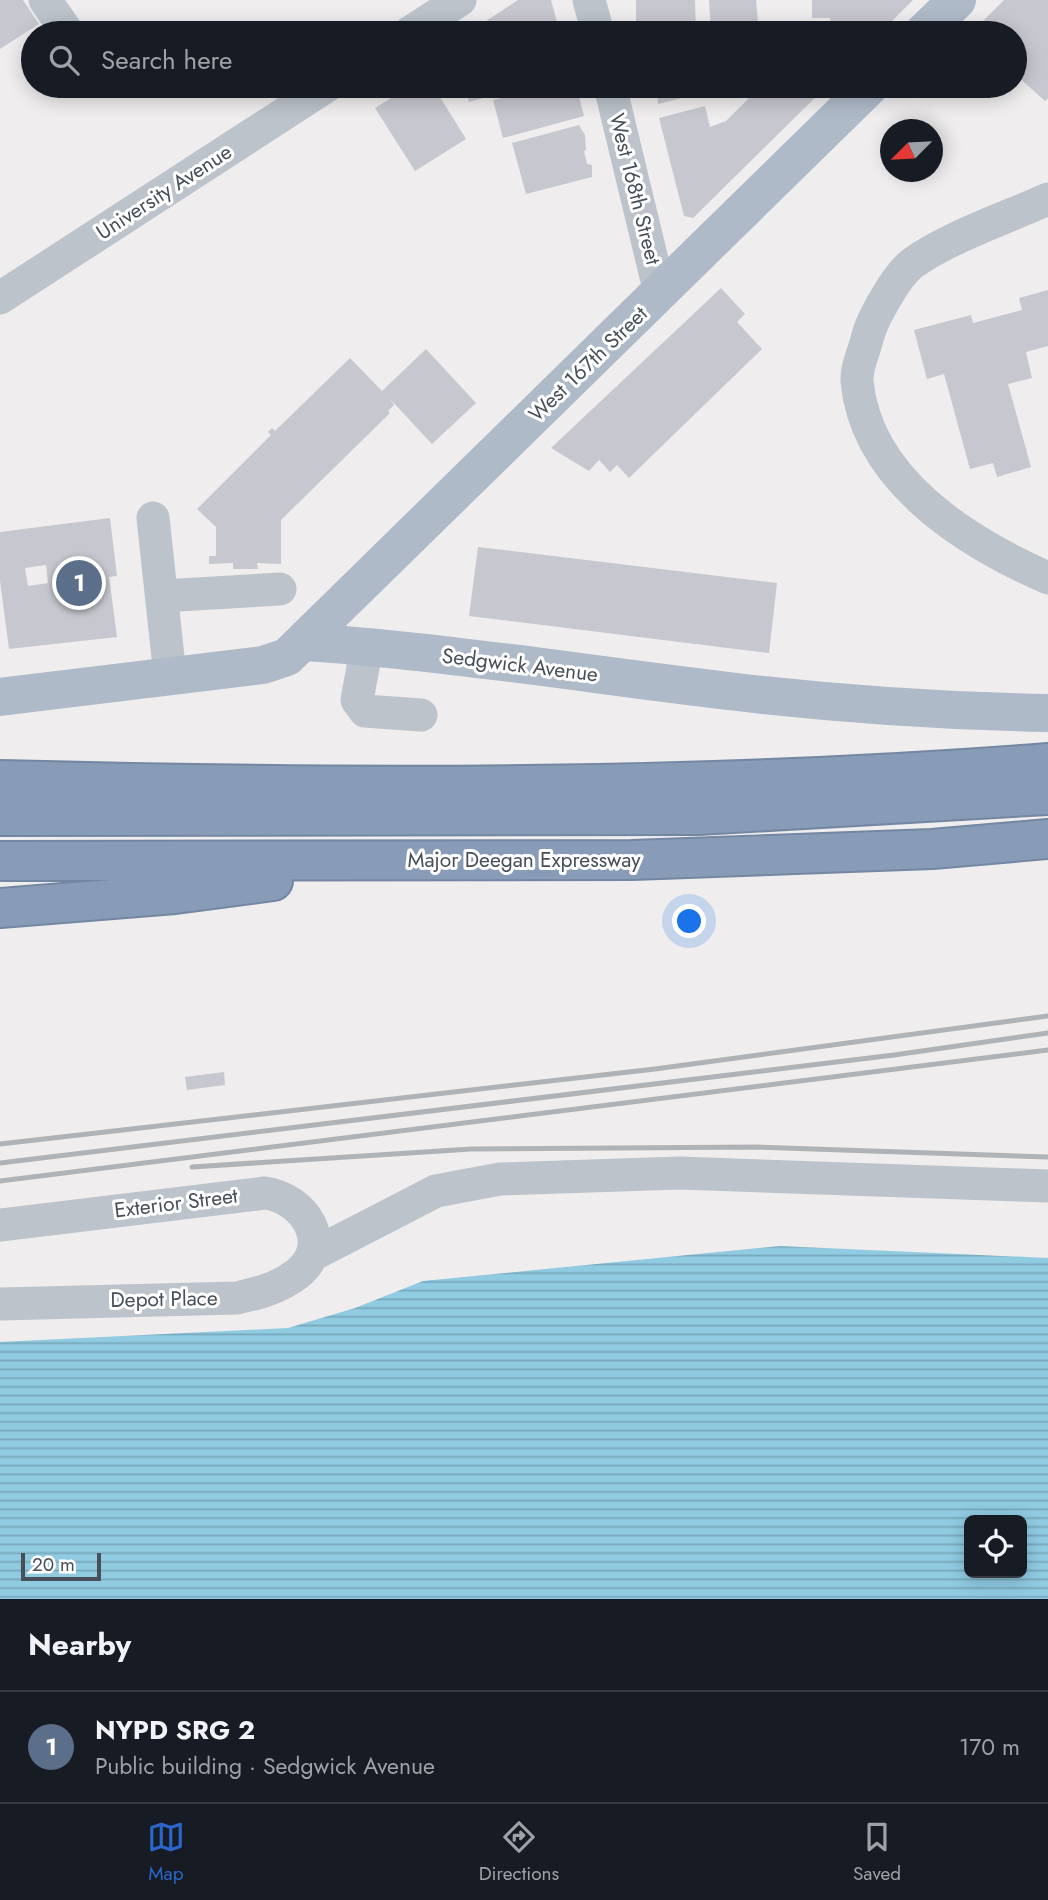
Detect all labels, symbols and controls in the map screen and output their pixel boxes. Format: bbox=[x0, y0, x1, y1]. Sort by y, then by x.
search box bbox=[21, 21, 1027, 98]
icon: search bbox=[45, 41, 83, 79]
text: Search here bbox=[101, 41, 233, 79]
street label: West 168th Street bbox=[602, 110, 668, 268]
north arrow bbox=[880, 119, 943, 182]
street label: University Avenue bbox=[90, 137, 238, 247]
street label: West 167th Street bbox=[522, 299, 654, 429]
pin: 1 bbox=[56, 557, 102, 609]
street label: Sedgwick Avenue bbox=[440, 641, 600, 689]
street label: Major Deegan Expressway bbox=[407, 845, 641, 875]
your location bbox=[672, 904, 706, 938]
street label: Exterior Street bbox=[113, 1181, 239, 1225]
street label: Depot Place bbox=[110, 1283, 218, 1315]
map controls bbox=[964, 1515, 1027, 1578]
button: locate bbox=[964, 1515, 1027, 1578]
scale bar bbox=[21, 1550, 102, 1582]
text: 20 m bbox=[32, 1551, 75, 1578]
text: Nearby bbox=[28, 1623, 131, 1666]
text: NYPD SRG 2 bbox=[95, 1711, 255, 1749]
text: 1 bbox=[45, 1730, 57, 1764]
text: 170 m bbox=[959, 1730, 1020, 1764]
text: Public building · Sedgwick Avenue bbox=[95, 1749, 435, 1783]
tab: Map bbox=[147, 1818, 185, 1887]
tab: Directions bbox=[479, 1818, 559, 1887]
tab: Saved bbox=[853, 1818, 901, 1887]

